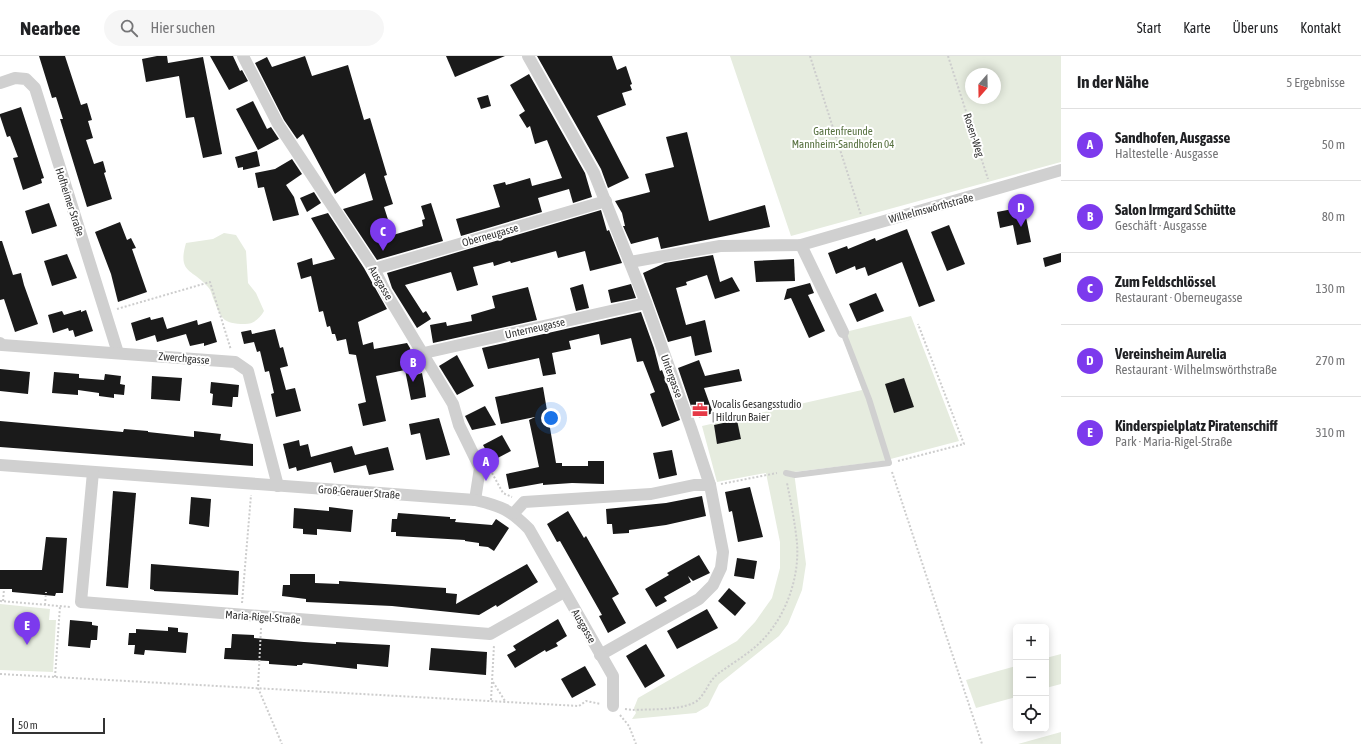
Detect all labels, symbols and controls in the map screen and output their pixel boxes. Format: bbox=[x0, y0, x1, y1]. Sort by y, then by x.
search box bbox=[104, 10, 384, 46]
text: Nearbee bbox=[20, 17, 80, 39]
icon: search bbox=[118, 17, 140, 39]
text: Hier suchen bbox=[150, 19, 215, 36]
text: Start bbox=[1137, 20, 1161, 36]
text: Karte bbox=[1183, 20, 1211, 36]
text: Über uns bbox=[1233, 20, 1278, 36]
text: Kontakt bbox=[1300, 20, 1341, 36]
north arrow bbox=[965, 68, 1001, 104]
text: In der Nähe bbox=[1077, 72, 1149, 92]
text: 5 Ergebnisse bbox=[1286, 75, 1345, 90]
street label: Rosen-Weg bbox=[961, 112, 987, 159]
park label: Gartenfreunde Mannheim-Sandhofen 04 bbox=[792, 125, 894, 150]
text: Sandhofen, Ausgasse bbox=[1115, 129, 1230, 146]
text: A bbox=[1087, 137, 1093, 152]
text: 50 m bbox=[1322, 137, 1345, 152]
text: Haltestelle · Ausgasse bbox=[1115, 146, 1218, 161]
street label: Hofheimer Straße bbox=[53, 166, 87, 238]
street label: Wilhelmswörthstraße bbox=[887, 191, 975, 225]
pin: D bbox=[1008, 194, 1034, 227]
text: Salon Irmgard Schütte bbox=[1115, 201, 1236, 218]
text: B bbox=[1087, 209, 1093, 224]
text: 80 m bbox=[1322, 209, 1345, 224]
pin: C bbox=[370, 218, 396, 251]
text: Geschäft · Ausgasse bbox=[1115, 218, 1207, 233]
street label: Oberneugasse bbox=[461, 221, 519, 249]
street label: Ausgasse bbox=[367, 264, 395, 302]
text: Zum Feldschlössel bbox=[1115, 273, 1216, 290]
text: C bbox=[1087, 281, 1093, 296]
text: 130 m bbox=[1316, 281, 1345, 296]
text: Restaurant · Oberneugasse bbox=[1115, 290, 1243, 305]
street label: Unterneugasse bbox=[504, 315, 566, 341]
text: Vereinsheim Aurelia bbox=[1115, 345, 1227, 362]
pin: B bbox=[400, 349, 426, 382]
street label: Zwerchgasse bbox=[158, 350, 210, 366]
street label: Untergasse bbox=[659, 353, 685, 399]
text: D bbox=[1086, 353, 1094, 368]
text: 270 m bbox=[1316, 353, 1345, 368]
text: Restaurant · Wilhelmswörthstraße bbox=[1115, 362, 1277, 377]
place label: Vocalis Gesangsstudio | Hildrun Baier bbox=[712, 398, 801, 423]
office icon: Vocalis Gesangsstudio | Hildrun Baier bbox=[691, 401, 709, 419]
your location bbox=[541, 408, 561, 428]
text: Kinderspielplatz Piratenschiff bbox=[1115, 417, 1278, 434]
text: E bbox=[1087, 425, 1093, 440]
text: 310 m bbox=[1316, 425, 1345, 440]
text: Park · Maria-Rigel-Straße bbox=[1115, 434, 1232, 449]
pin: A bbox=[473, 448, 499, 481]
street label: Groß-Gerauer Straße bbox=[318, 483, 400, 501]
street label: Ausgasse bbox=[570, 607, 598, 645]
street label: Maria-Rigel-Straße bbox=[225, 608, 301, 626]
pin: E bbox=[14, 612, 40, 645]
map controls bbox=[1013, 624, 1049, 732]
button: + bbox=[1013, 624, 1049, 660]
button: − bbox=[1013, 660, 1049, 696]
button: locate bbox=[1013, 696, 1049, 732]
scale bar bbox=[12, 716, 105, 735]
text: 50 m bbox=[18, 719, 38, 731]

